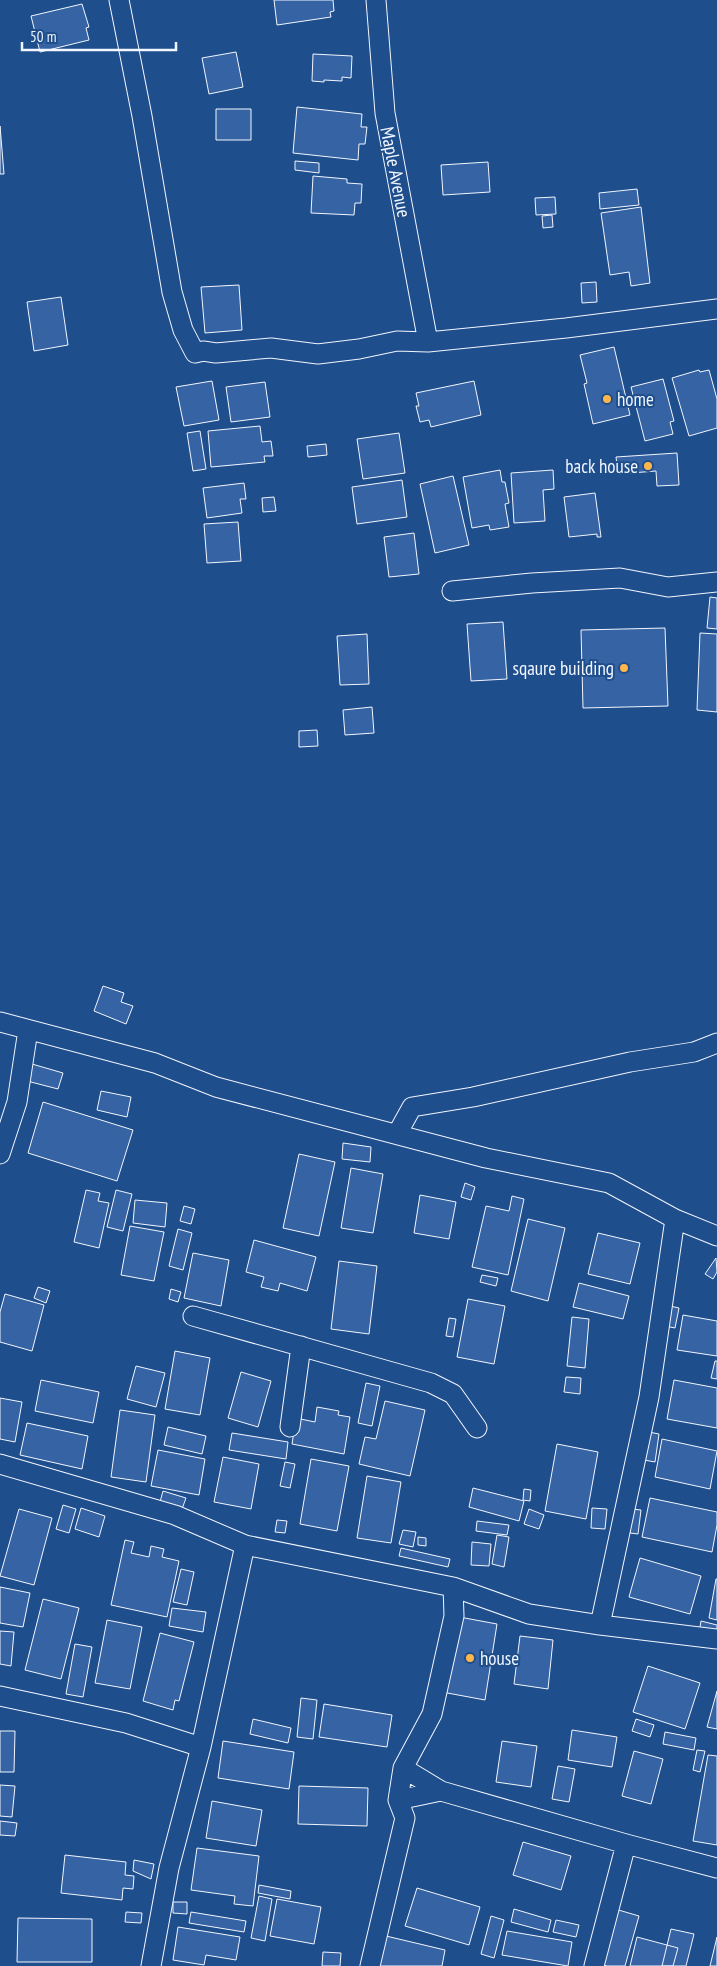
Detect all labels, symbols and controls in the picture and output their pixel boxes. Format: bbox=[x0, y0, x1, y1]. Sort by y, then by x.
scale bar bbox=[22, 20, 176, 52]
text: 50 m bbox=[30, 27, 56, 46]
street label: Maple Avenue bbox=[375, 125, 417, 219]
place label: home bbox=[617, 387, 654, 411]
marker: home bbox=[601, 393, 613, 405]
place label: back house bbox=[565, 454, 638, 478]
marker: back house bbox=[642, 460, 654, 472]
place label: sqaure building bbox=[513, 656, 614, 680]
marker: sqaure building bbox=[618, 662, 630, 674]
place label: house bbox=[480, 1646, 519, 1670]
marker: house bbox=[464, 1652, 476, 1664]

